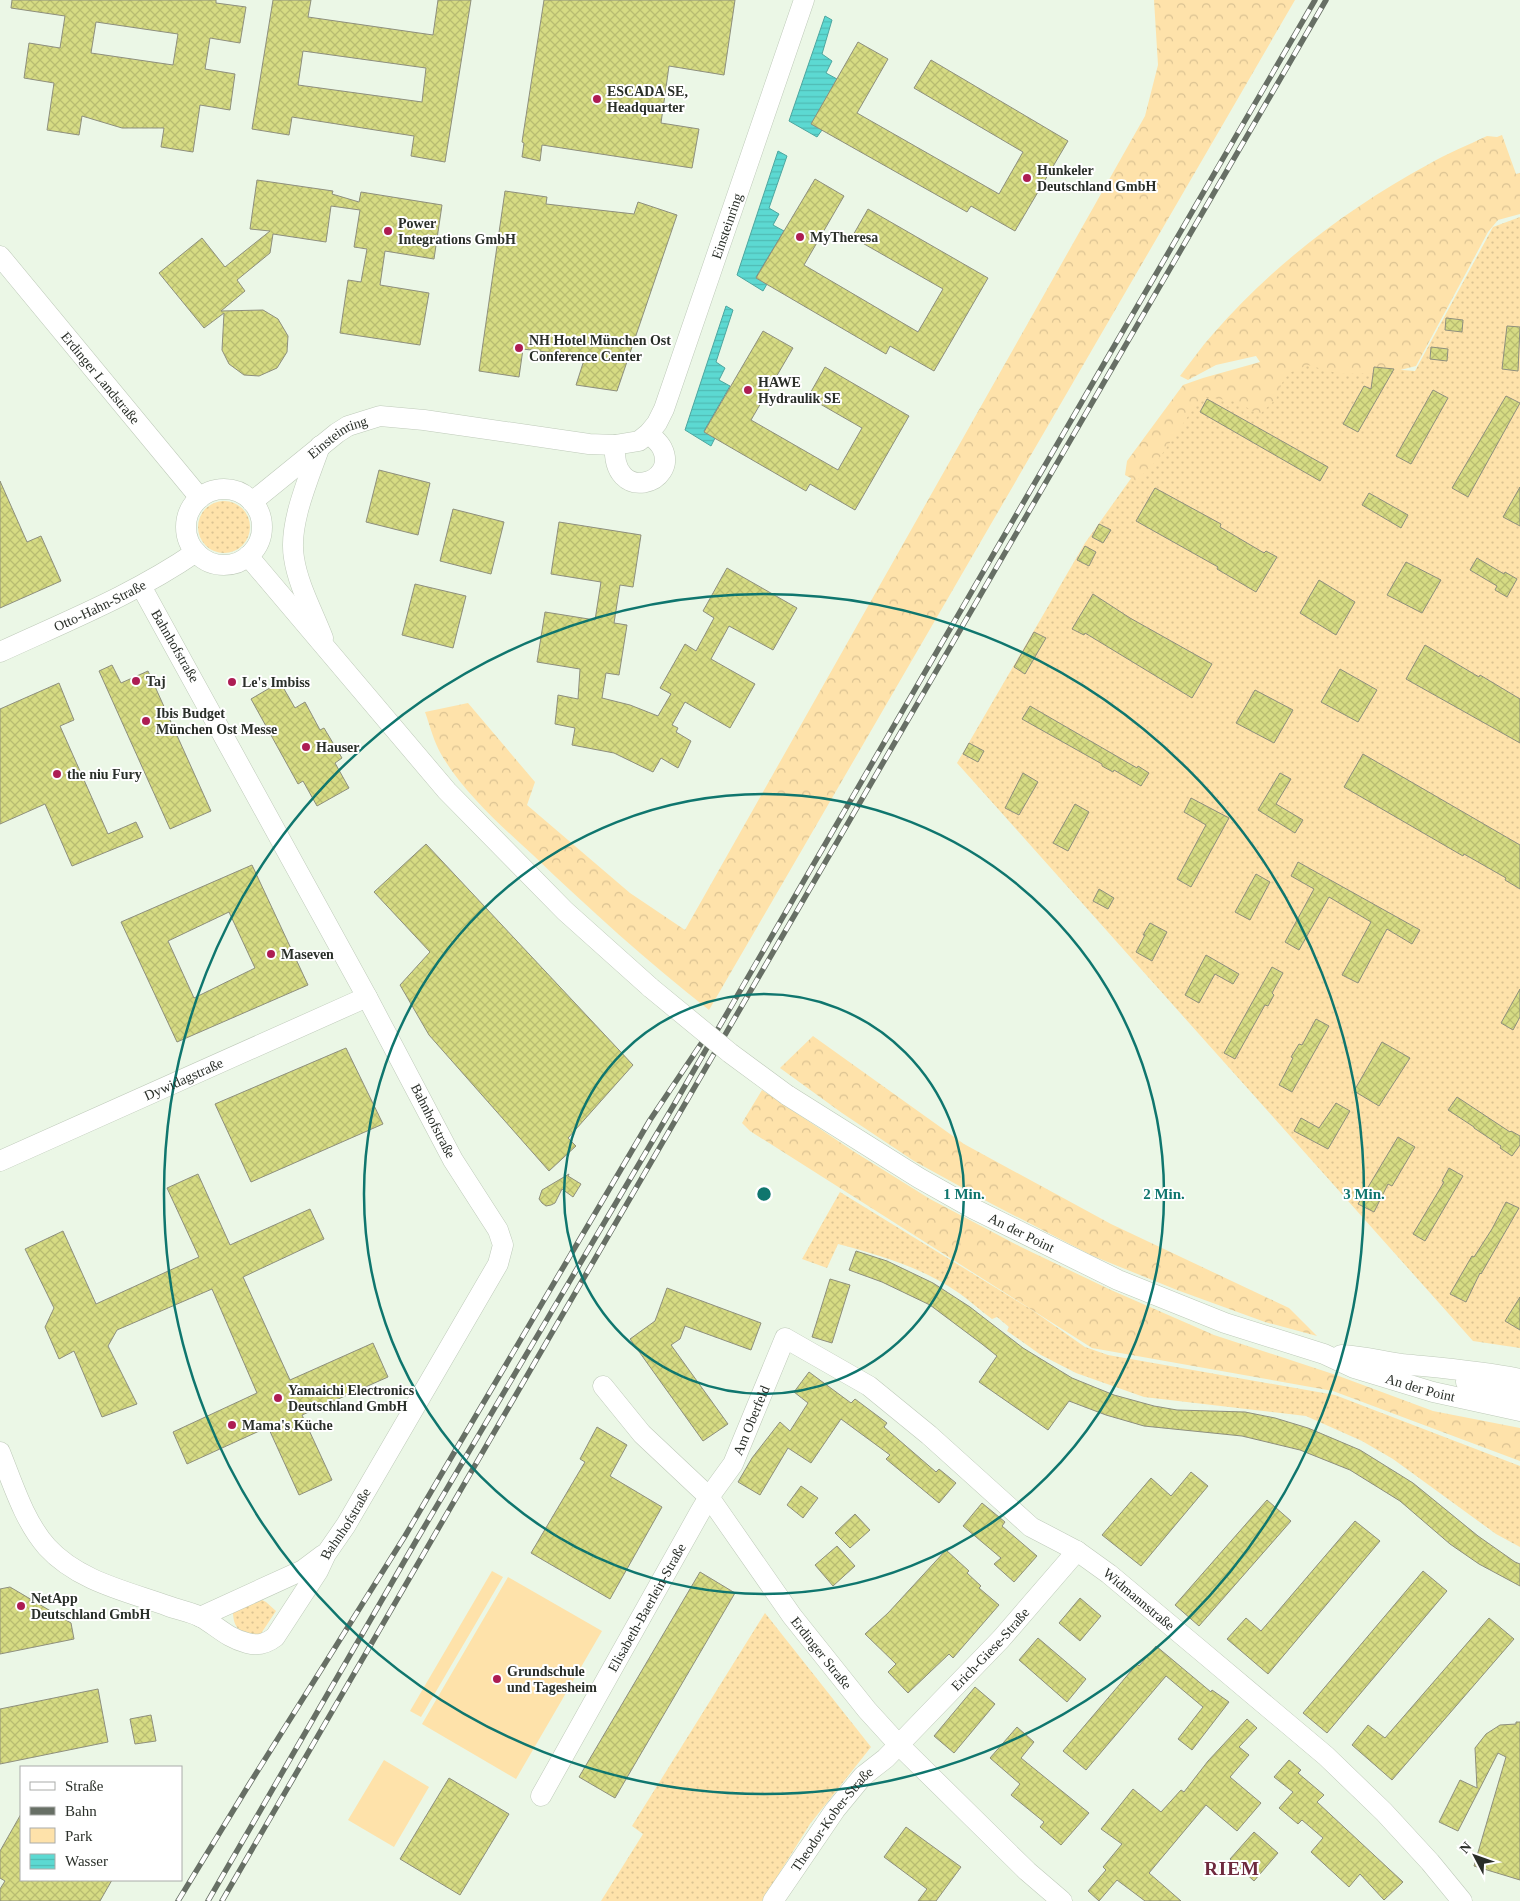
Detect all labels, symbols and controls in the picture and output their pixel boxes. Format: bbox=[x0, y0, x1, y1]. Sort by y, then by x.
place label: ESCADA SE, Headquarter bbox=[607, 84, 688, 115]
marker: ESCADA SE, Headquarter bbox=[591, 93, 603, 105]
place label: Hunkeler Deutschland GmbH bbox=[1037, 163, 1157, 194]
marker: Hunkeler Deutschland GmbH bbox=[1021, 172, 1033, 184]
street label: Einsteinring bbox=[708, 191, 745, 261]
place label: Power Integrations GmbH bbox=[398, 216, 516, 247]
marker: Power Integrations GmbH bbox=[382, 225, 394, 237]
place label: MyTheresa bbox=[810, 230, 878, 245]
marker: MyTheresa bbox=[794, 231, 806, 243]
street label: Erdinger Landstraße bbox=[58, 329, 143, 427]
place label: NH Hotel München Ost Conference Center bbox=[529, 333, 671, 364]
marker: NH Hotel München Ost Conference Center bbox=[513, 342, 525, 354]
place label: HAWE Hydraulik SE bbox=[758, 375, 841, 406]
marker: HAWE Hydraulik SE bbox=[742, 384, 754, 396]
street label: Einsteinring bbox=[305, 413, 369, 461]
street label: Otto-Hahn-Straße bbox=[51, 577, 148, 634]
street label: Bahnhofstraße bbox=[148, 607, 202, 685]
place label: Taj bbox=[146, 674, 166, 689]
marker: Taj bbox=[130, 675, 142, 687]
place label: Le's Imbiss bbox=[242, 675, 311, 690]
marker: Le's Imbiss bbox=[226, 676, 238, 688]
place label: Ibis Budget München Ost Messe bbox=[156, 706, 277, 737]
marker: Ibis Budget München Ost Messe bbox=[140, 715, 152, 727]
place label: Hauser bbox=[316, 740, 360, 755]
marker: Hauser bbox=[300, 741, 312, 753]
place label: the niu Fury bbox=[67, 767, 142, 782]
marker: the niu Fury bbox=[51, 768, 63, 780]
place label: Maseven bbox=[281, 947, 334, 962]
marker: Maseven bbox=[265, 948, 277, 960]
street label: Dywidagstraße bbox=[142, 1055, 225, 1103]
street label: Bahnhofstraße bbox=[408, 1081, 458, 1161]
centre of rings bbox=[755, 1185, 773, 1203]
text: 1 Min. bbox=[943, 1186, 985, 1202]
text: 2 Min. bbox=[1143, 1186, 1185, 1202]
text: 3 Min. bbox=[1343, 1186, 1385, 1202]
street label: An der Point bbox=[986, 1210, 1057, 1255]
street label: An der Point bbox=[1384, 1371, 1457, 1404]
place label: Yamaichi Electronics Deutschland GmbH bbox=[288, 1383, 415, 1414]
street label: Am Oberfeld bbox=[730, 1383, 772, 1458]
marker: Yamaichi Electronics Deutschland GmbH bbox=[272, 1392, 284, 1404]
place label: Mama's Küche bbox=[242, 1418, 333, 1433]
marker: Mama's Küche bbox=[226, 1419, 238, 1431]
street label: Bahnhofstraße bbox=[317, 1485, 373, 1562]
street label: Elisabeth-Baerlein-Straße bbox=[605, 1541, 688, 1674]
street label: Widmannstraße bbox=[1100, 1565, 1178, 1633]
place label: NetApp Deutschland GmbH bbox=[31, 1591, 151, 1622]
marker: NetApp Deutschland GmbH bbox=[15, 1600, 27, 1612]
street label: Erich-Giese-Straße bbox=[948, 1605, 1032, 1694]
street label: Erdinger Straße bbox=[788, 1614, 855, 1692]
place label: Grundschule und Tagesheim bbox=[507, 1664, 597, 1695]
marker: Grundschule und Tagesheim bbox=[491, 1673, 503, 1685]
street label: Theodor-Kober-Straße bbox=[788, 1764, 876, 1874]
legend bbox=[20, 1766, 182, 1881]
text: Straße bbox=[65, 1778, 104, 1794]
text: Bahn bbox=[65, 1803, 97, 1819]
text: Park bbox=[65, 1828, 93, 1844]
north arrow bbox=[1450, 1831, 1500, 1881]
text: N bbox=[1457, 1839, 1475, 1857]
text: Wasser bbox=[65, 1853, 108, 1869]
district label: RIEM bbox=[1204, 1858, 1260, 1879]

